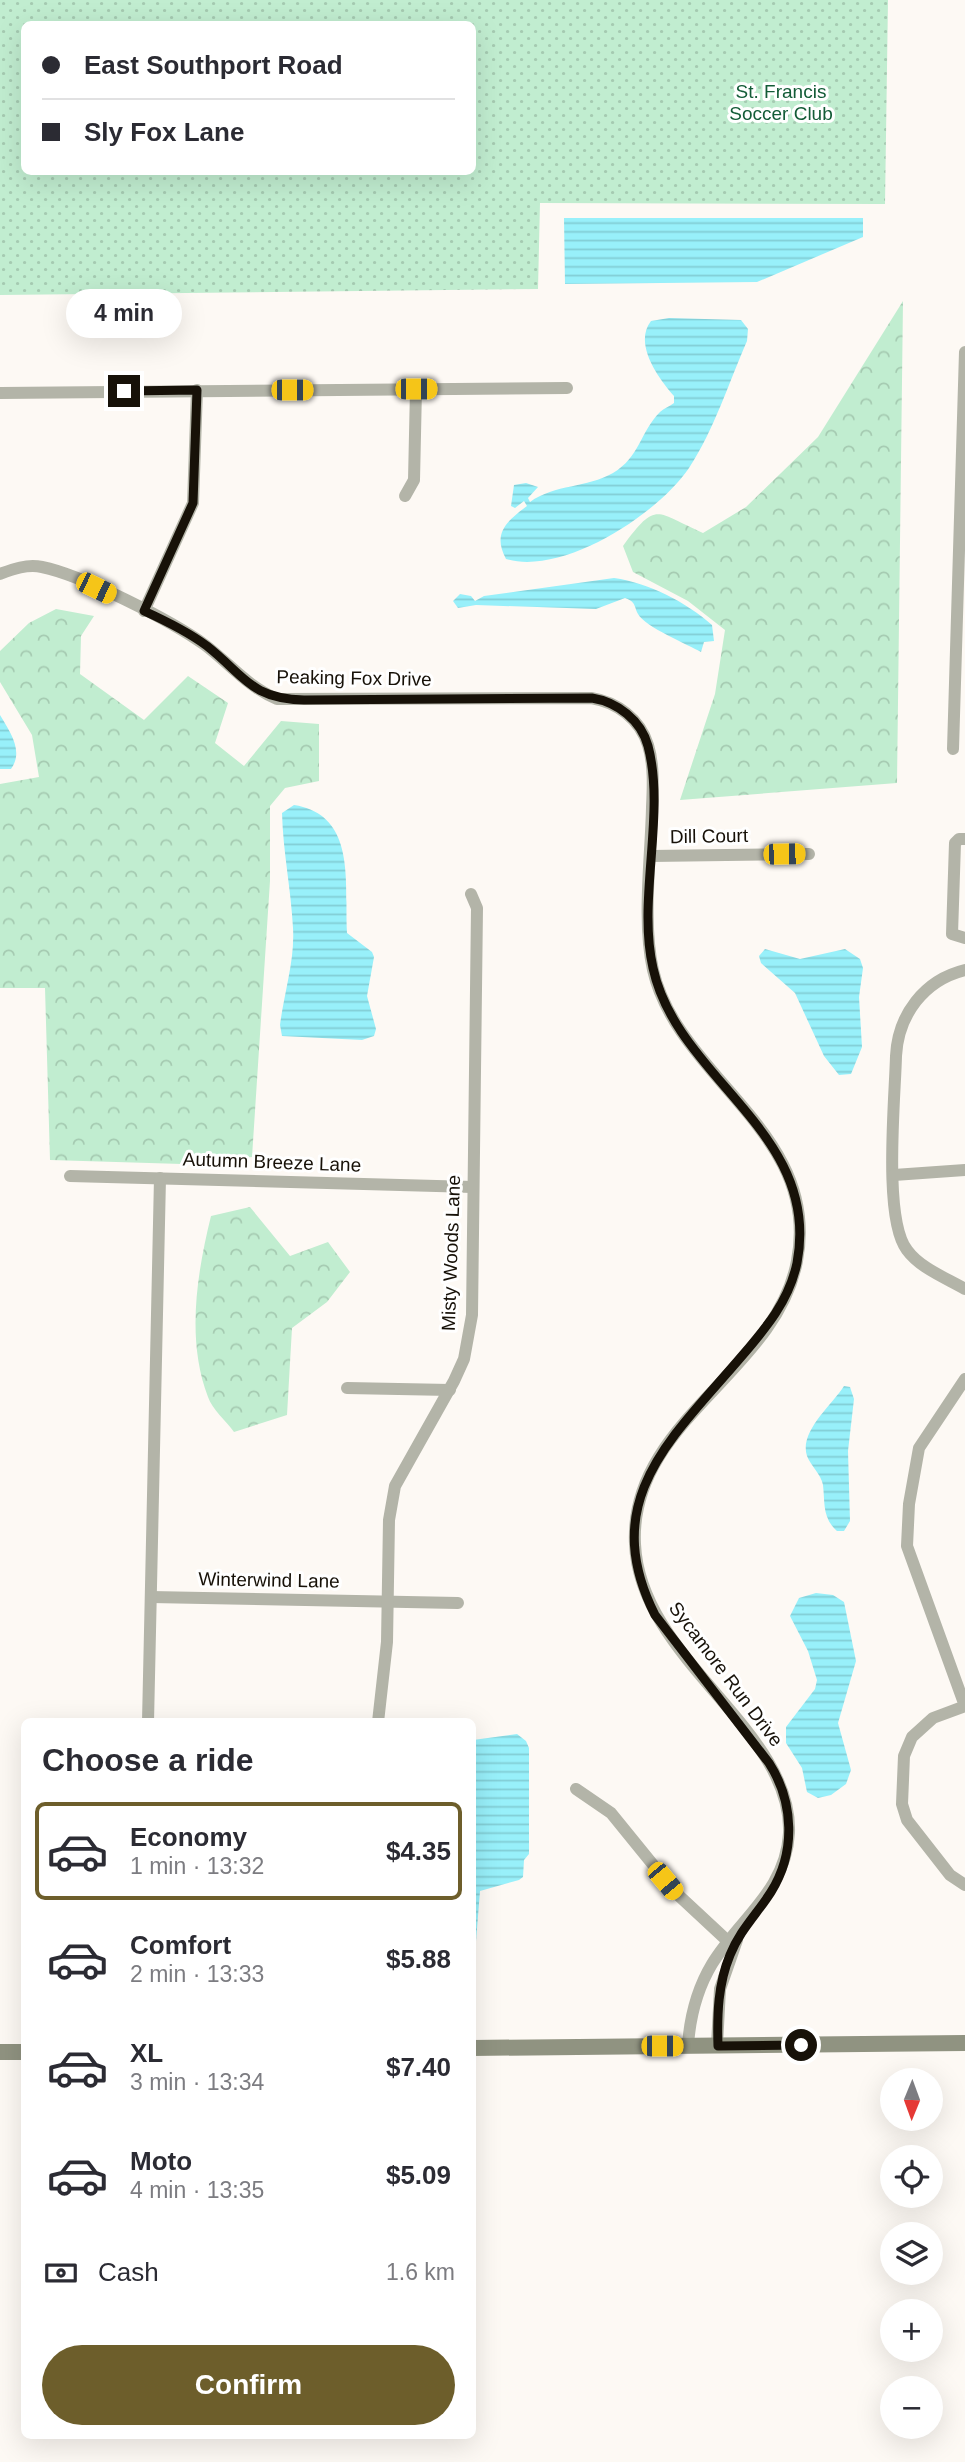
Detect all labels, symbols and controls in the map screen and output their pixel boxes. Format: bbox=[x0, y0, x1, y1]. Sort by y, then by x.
text: East Southport Road bbox=[84, 50, 343, 80]
park label: St. Francis Soccer Club bbox=[729, 81, 833, 124]
text: Sly Fox Lane bbox=[84, 117, 244, 147]
callout: 4 min bbox=[66, 290, 182, 338]
text: 4 min bbox=[94, 300, 154, 326]
route end bbox=[108, 375, 140, 407]
car bbox=[396, 379, 438, 400]
car bbox=[272, 380, 314, 401]
car bbox=[73, 569, 120, 607]
street label: Peaking Fox Drive bbox=[276, 666, 432, 690]
street label: Dill Court bbox=[670, 825, 749, 847]
car bbox=[763, 843, 806, 865]
street label: Autumn Breeze Lane bbox=[182, 1148, 362, 1176]
street label: Misty Woods Lane bbox=[438, 1175, 464, 1331]
street label: Winterwind Lane bbox=[198, 1568, 340, 1592]
street label: Sycamore Run Drive bbox=[665, 1598, 787, 1750]
text: Choose a ride bbox=[42, 1742, 254, 1778]
icon: car bbox=[46, 1820, 109, 1883]
text: Economy bbox=[130, 1822, 247, 1852]
text: $4.35 bbox=[386, 1836, 451, 1866]
text: 1 min · 13:32 bbox=[130, 1853, 264, 1879]
car bbox=[644, 1858, 687, 1904]
icon: car bbox=[46, 1928, 109, 1991]
text: Comfort bbox=[130, 1930, 231, 1960]
text: $5.88 bbox=[386, 1944, 451, 1974]
text: 2 min · 13:33 bbox=[130, 1961, 264, 1987]
route start bbox=[785, 2029, 817, 2061]
icon: car bbox=[46, 2036, 109, 2099]
car bbox=[642, 2036, 684, 2057]
text: XL bbox=[130, 2038, 163, 2068]
text: $7.40 bbox=[386, 2052, 451, 2082]
north arrow bbox=[880, 2068, 943, 2132]
map controls bbox=[880, 2068, 943, 2439]
text: 3 min · 13:34 bbox=[130, 2069, 264, 2095]
icon: car bbox=[46, 2144, 109, 2207]
button: locate bbox=[880, 2145, 943, 2208]
text: Moto bbox=[130, 2146, 192, 2176]
text: $5.09 bbox=[386, 2160, 451, 2190]
text: 4 min · 13:35 bbox=[130, 2177, 264, 2203]
button: layers bbox=[880, 2222, 943, 2285]
icon: cash bbox=[42, 2254, 80, 2292]
text: Cash bbox=[98, 2257, 159, 2287]
text: 1.6 km bbox=[386, 2259, 455, 2285]
button: + bbox=[880, 2299, 943, 2362]
button: Confirm bbox=[42, 2345, 455, 2425]
button: − bbox=[880, 2376, 943, 2439]

